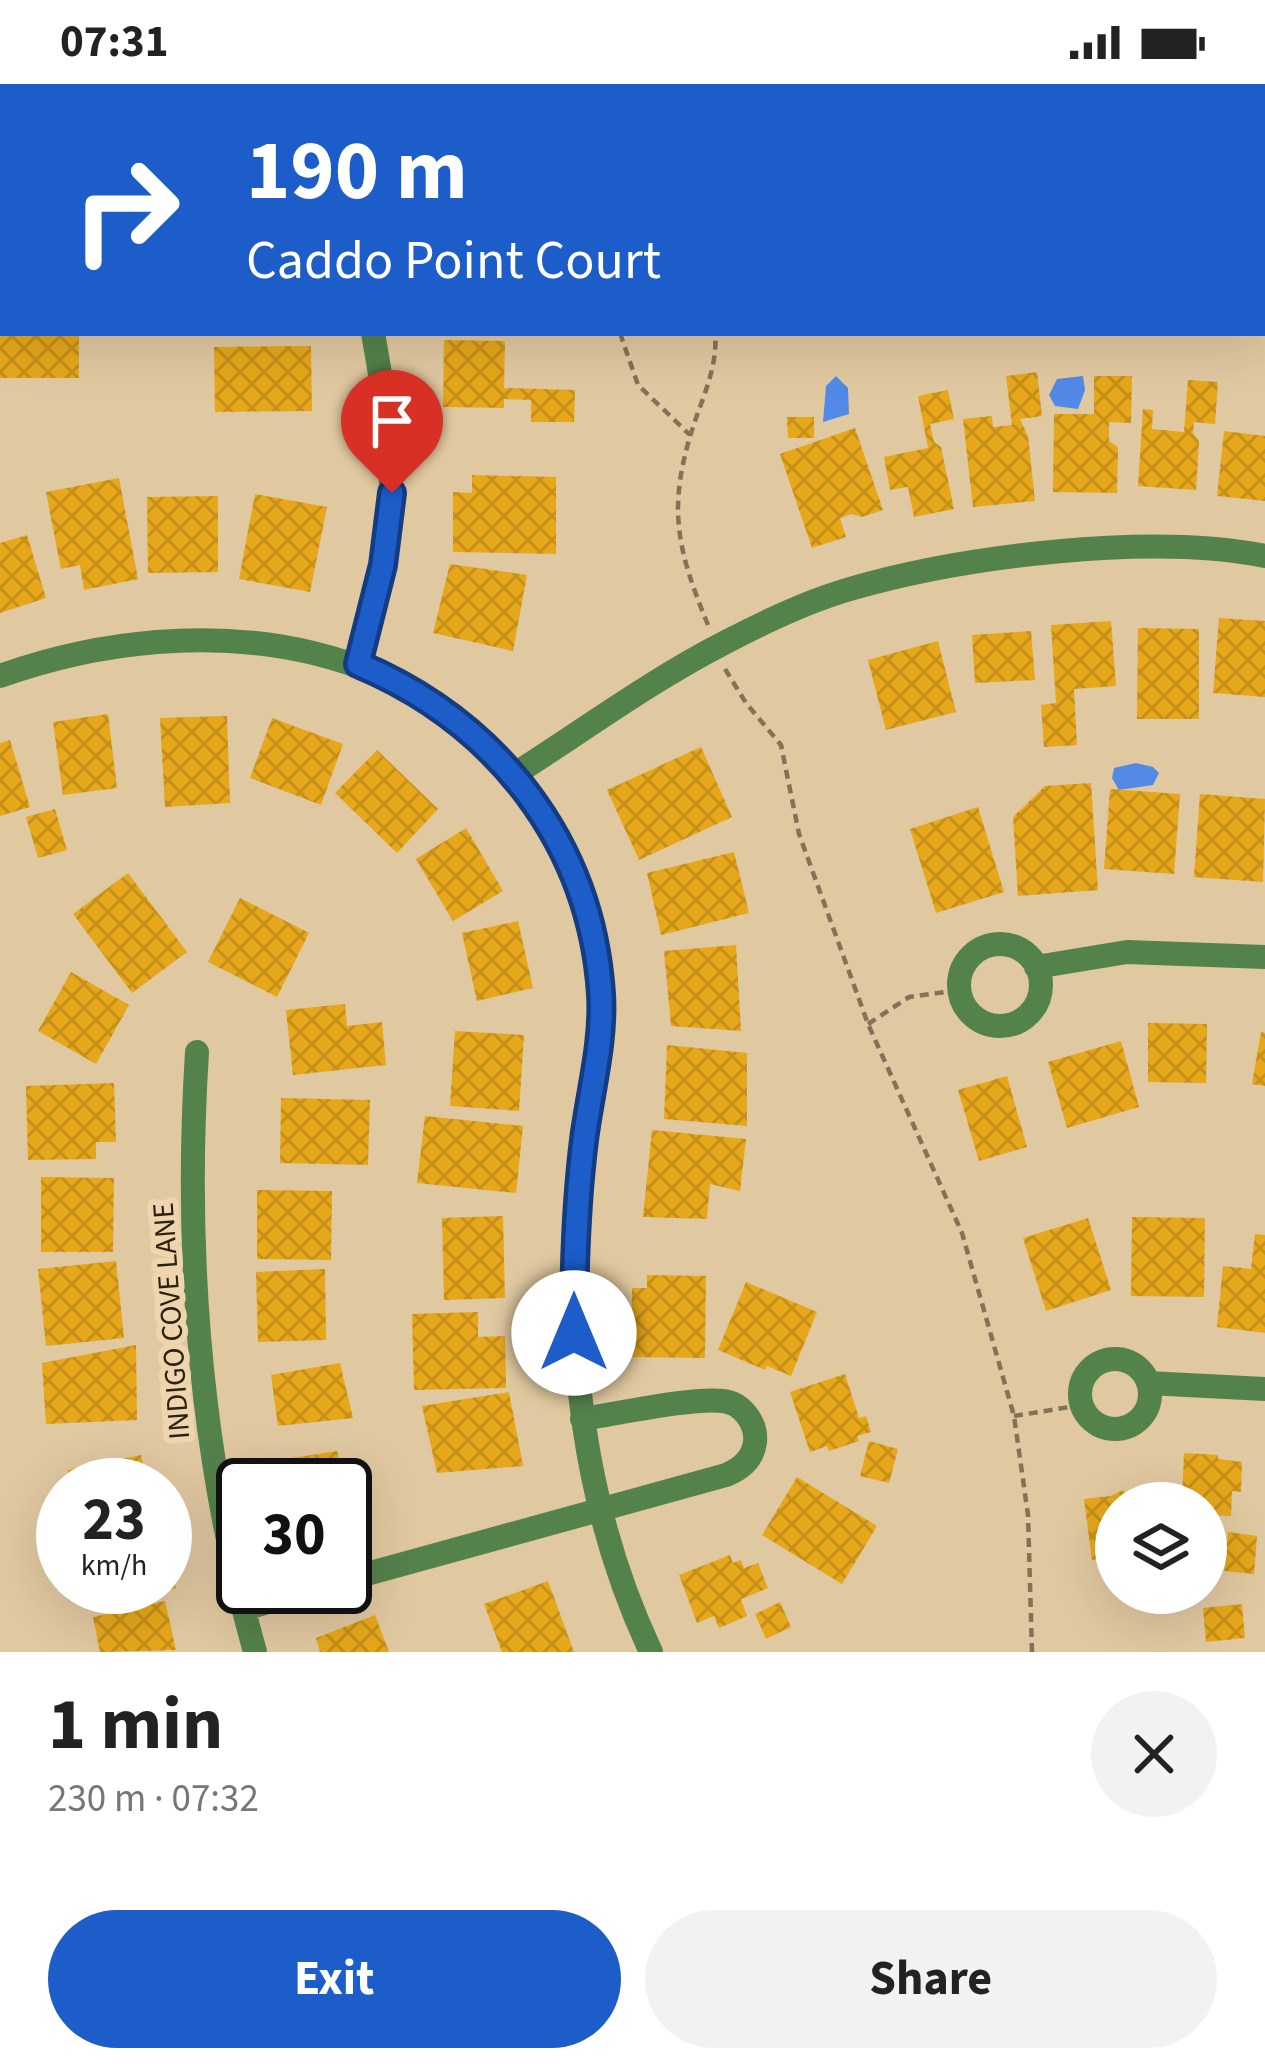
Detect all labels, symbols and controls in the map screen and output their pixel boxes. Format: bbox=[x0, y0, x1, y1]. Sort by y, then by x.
text: 07:31 bbox=[60, 10, 169, 74]
text: 190 m bbox=[246, 112, 468, 232]
icon: right bbox=[48, 132, 204, 288]
text: Caddo Point Court bbox=[246, 223, 661, 300]
pin bbox=[341, 370, 443, 493]
icon: arrive bbox=[359, 388, 425, 454]
street label: INDIGO COVE LANE bbox=[142, 1201, 201, 1441]
position arrow bbox=[511, 1270, 637, 1396]
speed limit sign: 30 bbox=[216, 1458, 372, 1614]
text: 23 bbox=[82, 1478, 146, 1563]
map controls bbox=[1095, 1482, 1227, 1614]
button: layers bbox=[1095, 1482, 1227, 1614]
text: km/h bbox=[81, 1544, 147, 1587]
text: 1 min bbox=[48, 1674, 223, 1777]
button: close bbox=[1091, 1691, 1217, 1817]
text: 230 m · 07:32 bbox=[48, 1771, 259, 1827]
button: Exit bbox=[48, 1910, 621, 2048]
button: Share bbox=[645, 1910, 1217, 2048]

